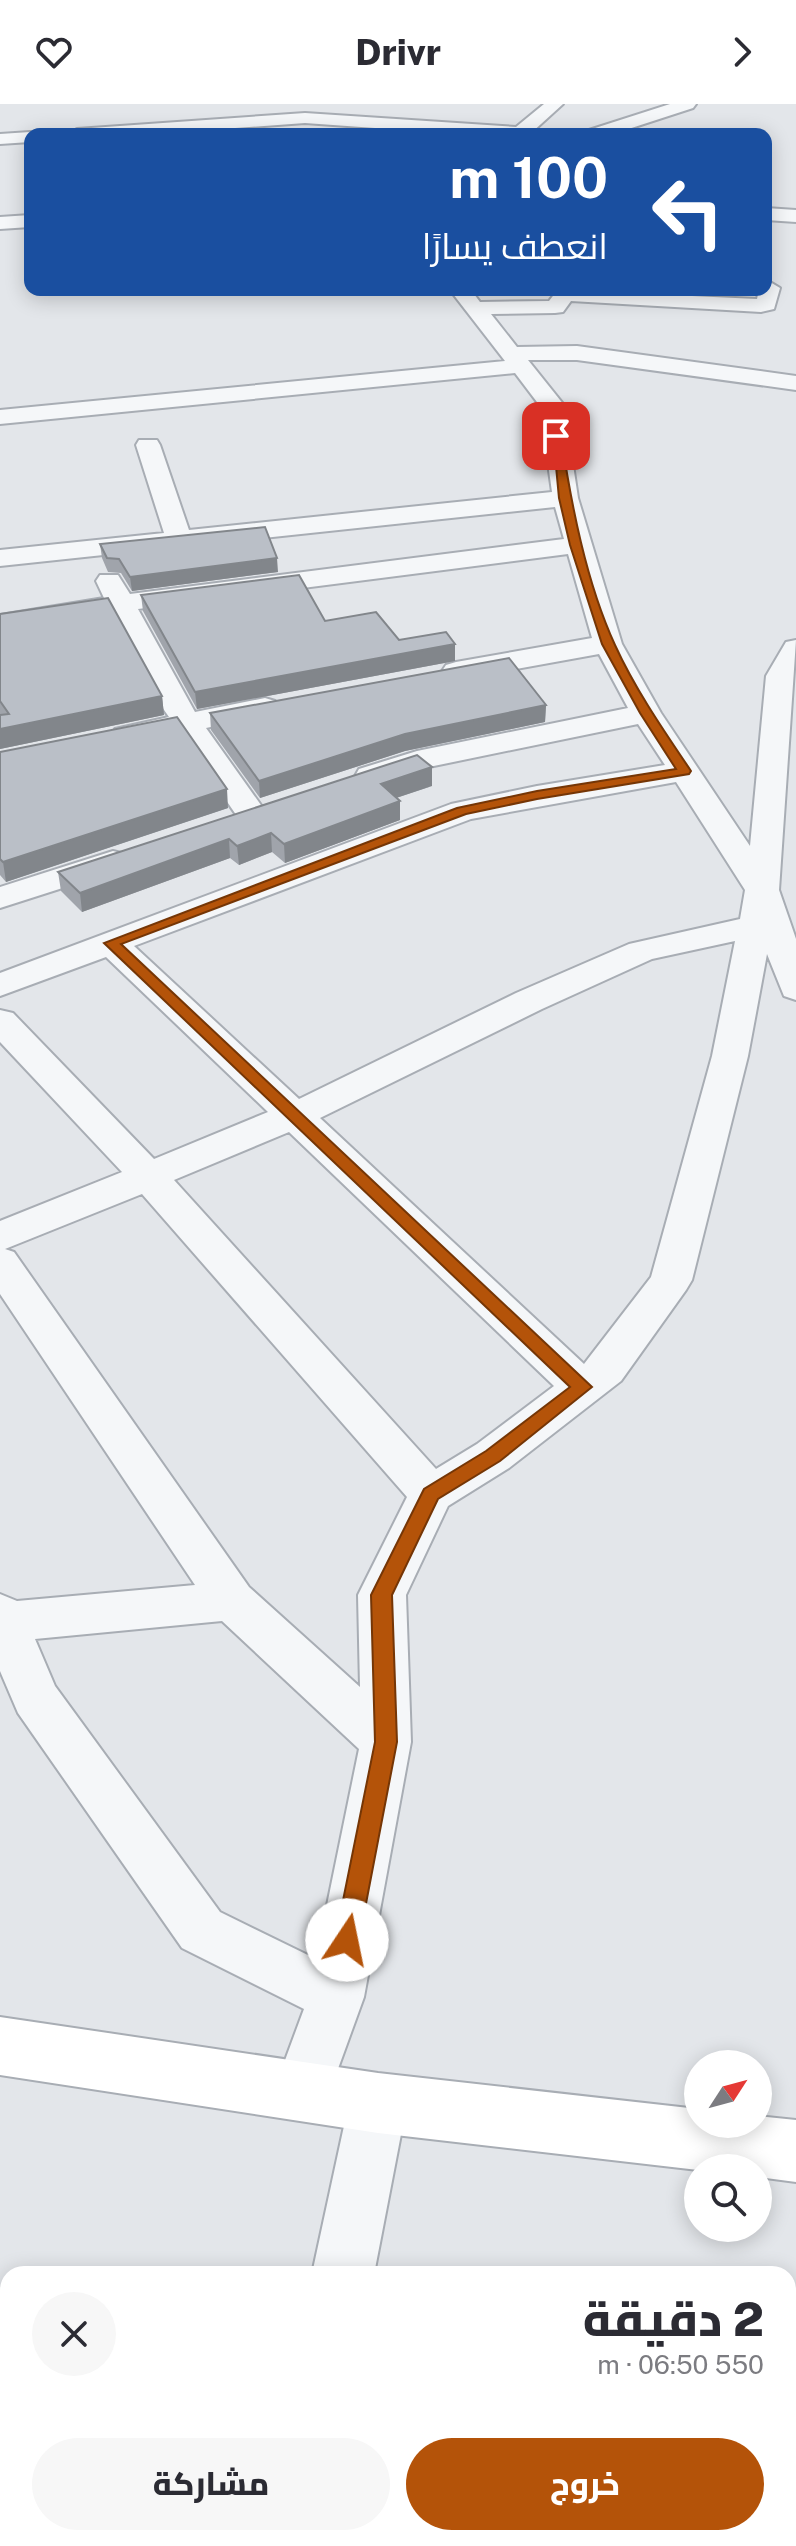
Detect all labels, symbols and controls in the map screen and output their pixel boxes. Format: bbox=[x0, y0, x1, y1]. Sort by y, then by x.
icon: heart bbox=[32, 30, 76, 74]
icon: forward bbox=[720, 30, 764, 74]
text: Drivr bbox=[355, 31, 441, 73]
text: 100 m bbox=[449, 145, 608, 211]
icon: left bbox=[636, 160, 740, 264]
text: انعطف يسارًا bbox=[422, 225, 608, 267]
pin bbox=[522, 402, 590, 470]
icon: arrive bbox=[534, 414, 578, 458]
position arrow bbox=[305, 1898, 389, 1982]
north arrow bbox=[684, 2050, 772, 2138]
map controls bbox=[684, 2050, 772, 2242]
button: search bbox=[684, 2154, 772, 2242]
text: 2 دقيقة bbox=[583, 2290, 764, 2347]
button: close bbox=[32, 2292, 116, 2376]
text: 550 m · 06:50 bbox=[597, 2349, 764, 2380]
button: مشاركة bbox=[32, 2438, 390, 2530]
button: خروج bbox=[406, 2438, 764, 2530]

